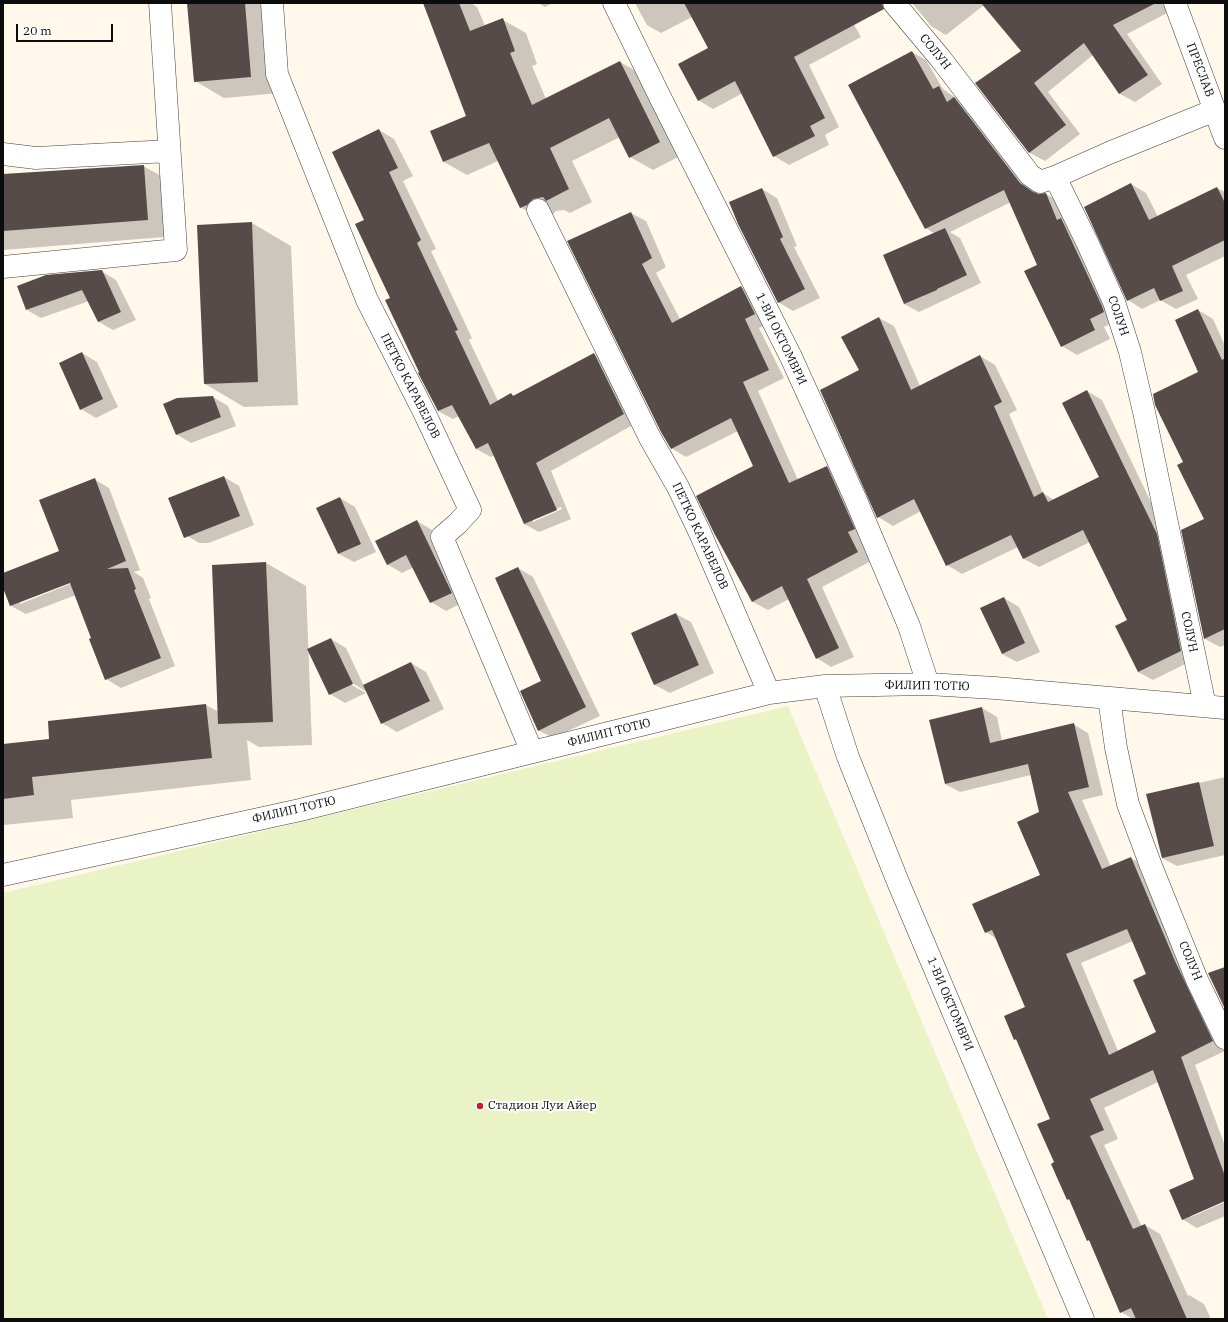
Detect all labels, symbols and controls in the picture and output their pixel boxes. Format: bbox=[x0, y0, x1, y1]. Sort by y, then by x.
scale bar bbox=[18, 16, 115, 42]
text: 20 m bbox=[23, 23, 52, 38]
street label: СОЛУН bbox=[916, 31, 954, 73]
street label: ПРЕСЛАВ bbox=[1183, 41, 1217, 99]
street label: 1-ВИ ОКТОМВРИ bbox=[752, 291, 810, 387]
street label: СОЛУН bbox=[1104, 294, 1132, 338]
street label: ПЕТКО КАРАВЕЛОВ bbox=[377, 331, 443, 441]
street label: ПЕТКО КАРАВЕЛОВ bbox=[669, 480, 731, 592]
street label: СОЛУН bbox=[1178, 610, 1200, 654]
street label: ФИЛИП ТОТЮ bbox=[884, 678, 970, 694]
street label: ФИЛИП ТОТЮ bbox=[566, 716, 652, 750]
street label: ФИЛИП ТОТЮ bbox=[251, 793, 337, 827]
street label: СОЛУН bbox=[1175, 939, 1205, 983]
street label: 1-ВИ ОКТОМВРИ bbox=[924, 955, 976, 1053]
place label: Стадион Луи Айер bbox=[488, 1099, 597, 1113]
marker: Стадион Луи Айер bbox=[475, 1101, 485, 1111]

